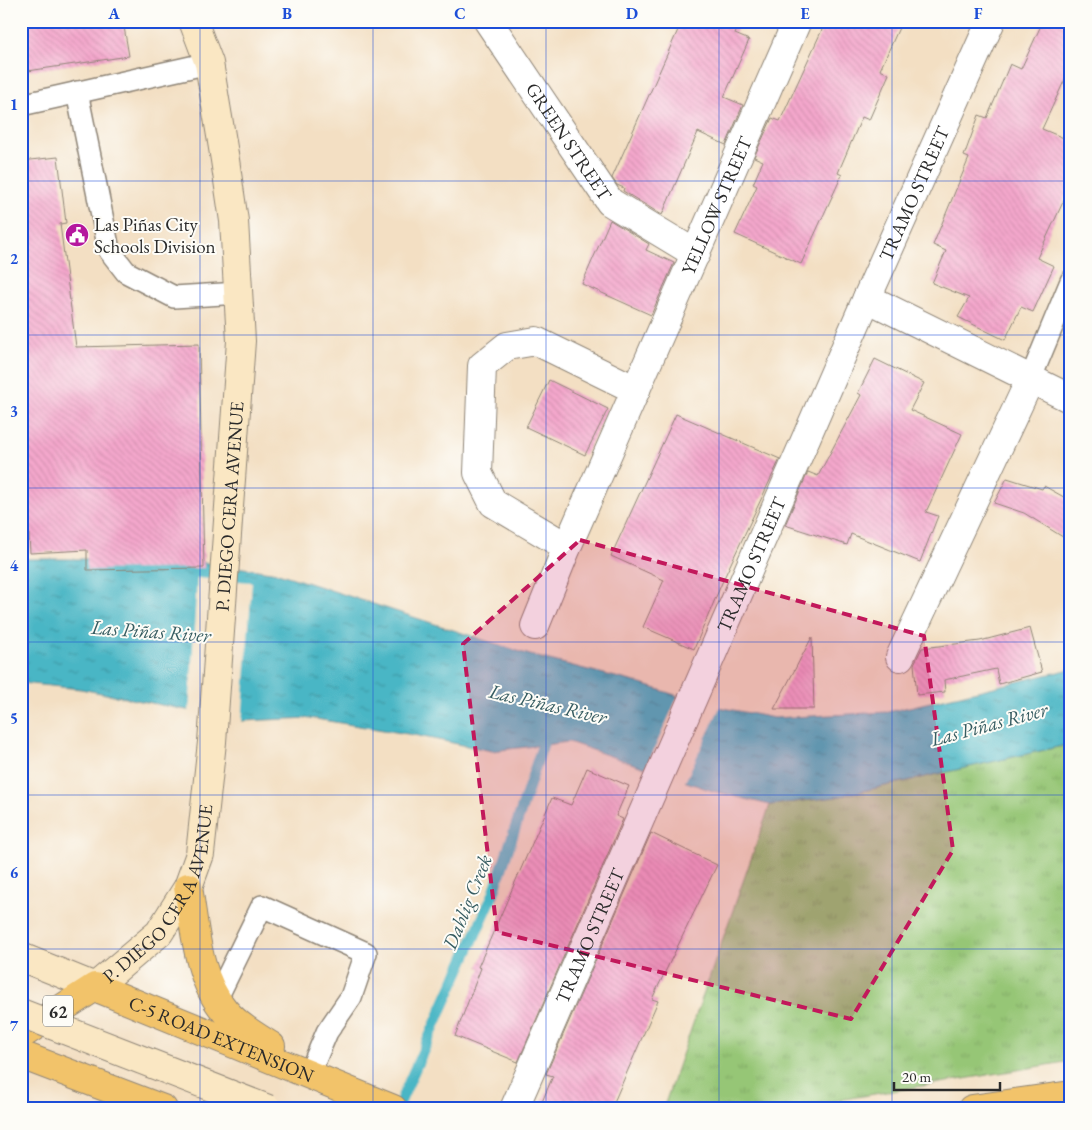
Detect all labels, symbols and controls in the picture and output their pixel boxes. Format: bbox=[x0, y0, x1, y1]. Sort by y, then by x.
text: A bbox=[107, 3, 120, 24]
text: B bbox=[282, 3, 292, 24]
text: C bbox=[454, 3, 466, 24]
text: D bbox=[626, 3, 638, 24]
text: E bbox=[800, 3, 810, 24]
text: F bbox=[974, 3, 983, 24]
street label: GREEN STREET bbox=[520, 77, 618, 205]
text: 1 bbox=[10, 94, 18, 115]
street label: TRAMO STREET bbox=[873, 122, 955, 265]
street label: YELLOW STREET bbox=[675, 132, 758, 278]
place label: Las Piñas City Schools Division bbox=[94, 212, 216, 259]
public building icon: Las Piñas City Schools Division bbox=[64, 222, 90, 248]
text: 2 bbox=[10, 248, 19, 269]
street label: P. DIEGO CERA AVENUE bbox=[209, 400, 249, 612]
text: 3 bbox=[10, 401, 18, 422]
street label: TRAMO STREET bbox=[711, 493, 792, 636]
text: 4 bbox=[10, 555, 19, 576]
water label: Las Piñas River bbox=[89, 614, 213, 648]
water label: Las Piñas River bbox=[486, 678, 611, 730]
water label: Las Piñas River bbox=[927, 696, 1052, 752]
text: 5 bbox=[10, 708, 18, 729]
street label: P. DIEGO CERA AVENUE bbox=[97, 803, 218, 988]
water label: Dahlig Creek bbox=[436, 851, 498, 954]
text: 6 bbox=[10, 862, 19, 883]
street label: TRAMO STREET bbox=[549, 864, 630, 1007]
street label: C-5 ROAD EXTENSION bbox=[125, 990, 318, 1088]
road number: 62 bbox=[43, 996, 73, 1026]
text: 7 bbox=[10, 1015, 19, 1036]
scale bar bbox=[894, 1060, 1001, 1092]
text: 20 m bbox=[902, 1067, 931, 1086]

